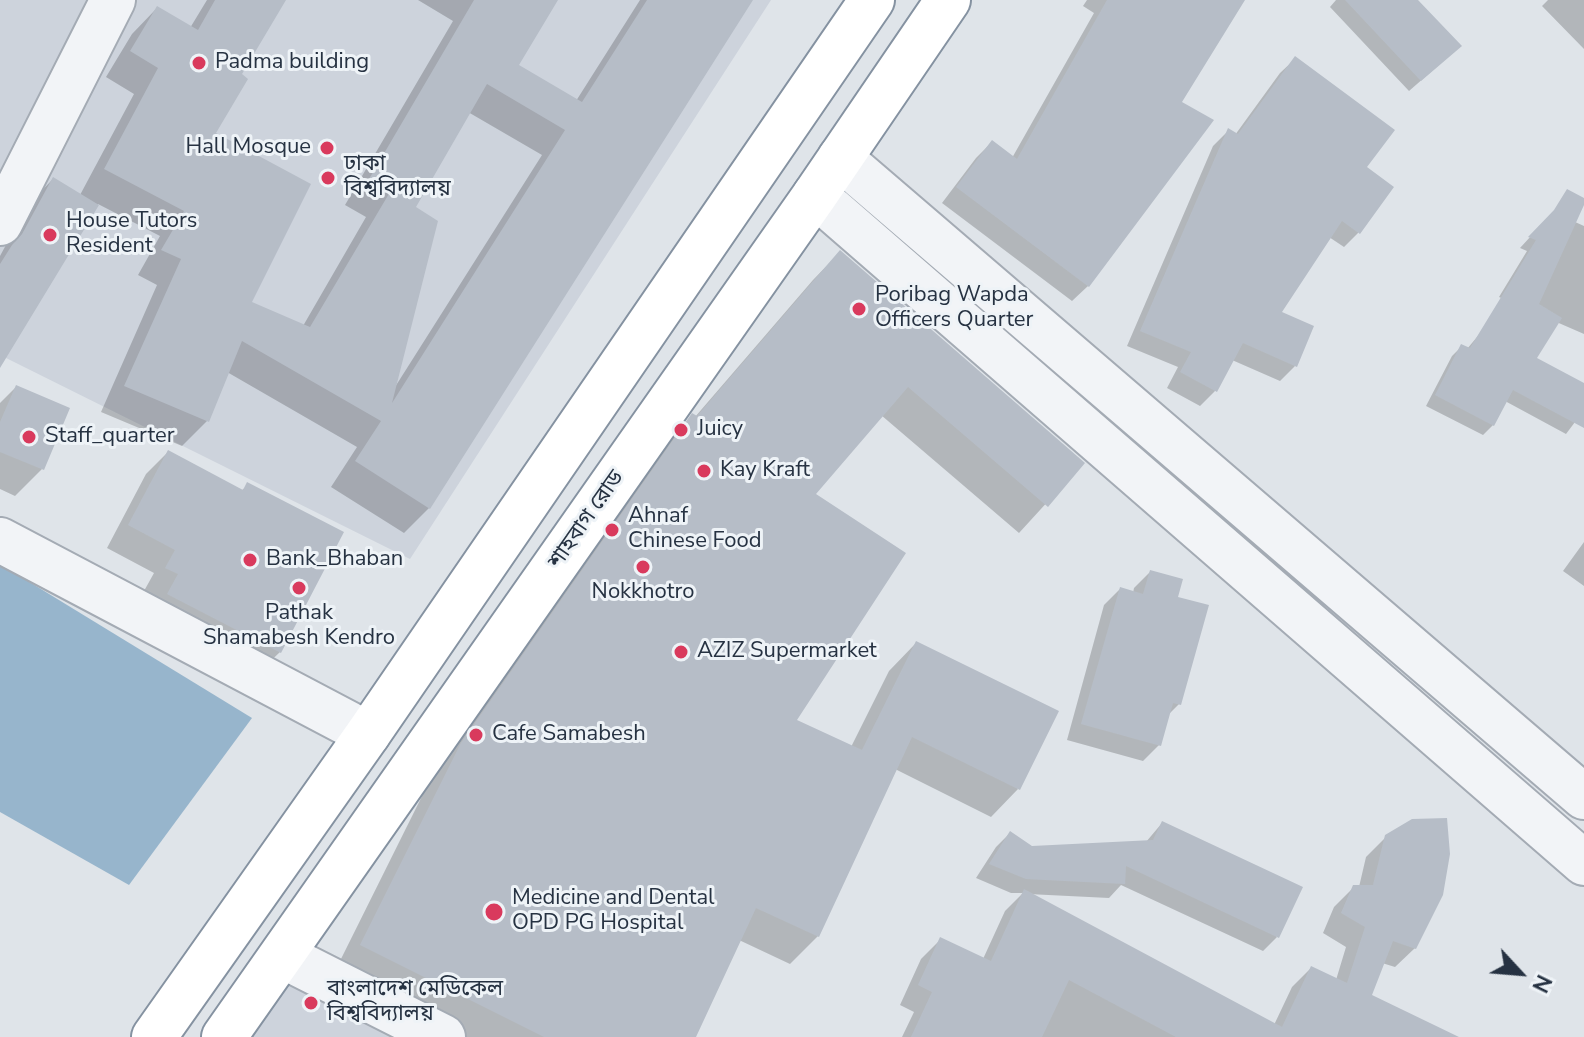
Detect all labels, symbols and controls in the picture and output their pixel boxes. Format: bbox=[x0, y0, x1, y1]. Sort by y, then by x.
place label: Padma building bbox=[215, 50, 369, 76]
marker: Padma building bbox=[190, 54, 208, 72]
place label: Hall Mosque bbox=[185, 135, 311, 161]
marker: Hall Mosque bbox=[318, 139, 336, 157]
place label: ঢাকা বিশ্ববিদ্যালয় bbox=[344, 152, 451, 204]
marker: ঢাকা বিশ্ববিদ্যালয় bbox=[319, 169, 337, 187]
place label: House Tutors Resident bbox=[66, 209, 197, 260]
marker: House Tutors Resident bbox=[41, 226, 59, 244]
place label: Poribag Wapda Officers Quarter bbox=[875, 283, 1033, 334]
marker: Poribag Wapda Officers Quarter bbox=[850, 300, 868, 318]
place label: Juicy bbox=[697, 417, 743, 443]
marker: Juicy bbox=[672, 421, 690, 439]
place label: Staff_quarter bbox=[45, 424, 175, 450]
marker: Staff_quarter bbox=[20, 428, 38, 446]
place label: Kay Kraft bbox=[720, 458, 810, 484]
marker: Kay Kraft bbox=[695, 462, 713, 480]
street label: শাহবাগ রোড bbox=[543, 466, 631, 574]
place label: Ahnaf Chinese Food bbox=[628, 504, 761, 556]
marker: Ahnaf Chinese Food bbox=[603, 521, 621, 539]
place label: Bank_Bhaban bbox=[266, 547, 403, 573]
marker: Bank_Bhaban bbox=[241, 551, 259, 569]
marker: Nokkhotro bbox=[634, 558, 652, 576]
marker: Pathak Shamabesh Kendro bbox=[290, 579, 308, 597]
place label: Nokkhotro bbox=[592, 580, 694, 606]
place label: Pathak Shamabesh Kendro bbox=[203, 601, 395, 652]
place label: AZIZ Supermarket bbox=[697, 639, 877, 665]
marker: AZIZ Supermarket bbox=[672, 643, 690, 661]
place label: Cafe Samabesh bbox=[492, 722, 646, 748]
marker: Cafe Samabesh bbox=[467, 726, 485, 744]
place label: Medicine and Dental OPD PG Hospital bbox=[512, 886, 715, 938]
marker: Medicine and Dental OPD PG Hospital bbox=[483, 901, 505, 923]
north arrow bbox=[1480, 933, 1560, 1013]
text: N bbox=[1524, 970, 1559, 997]
place label: বাংলাদেশ মেডিকেল বিশ্ববিদ্যালয় bbox=[327, 977, 503, 1028]
marker: বাংলাদেশ মেডিকেল বিশ্ববিদ্যালয় bbox=[302, 994, 320, 1012]

